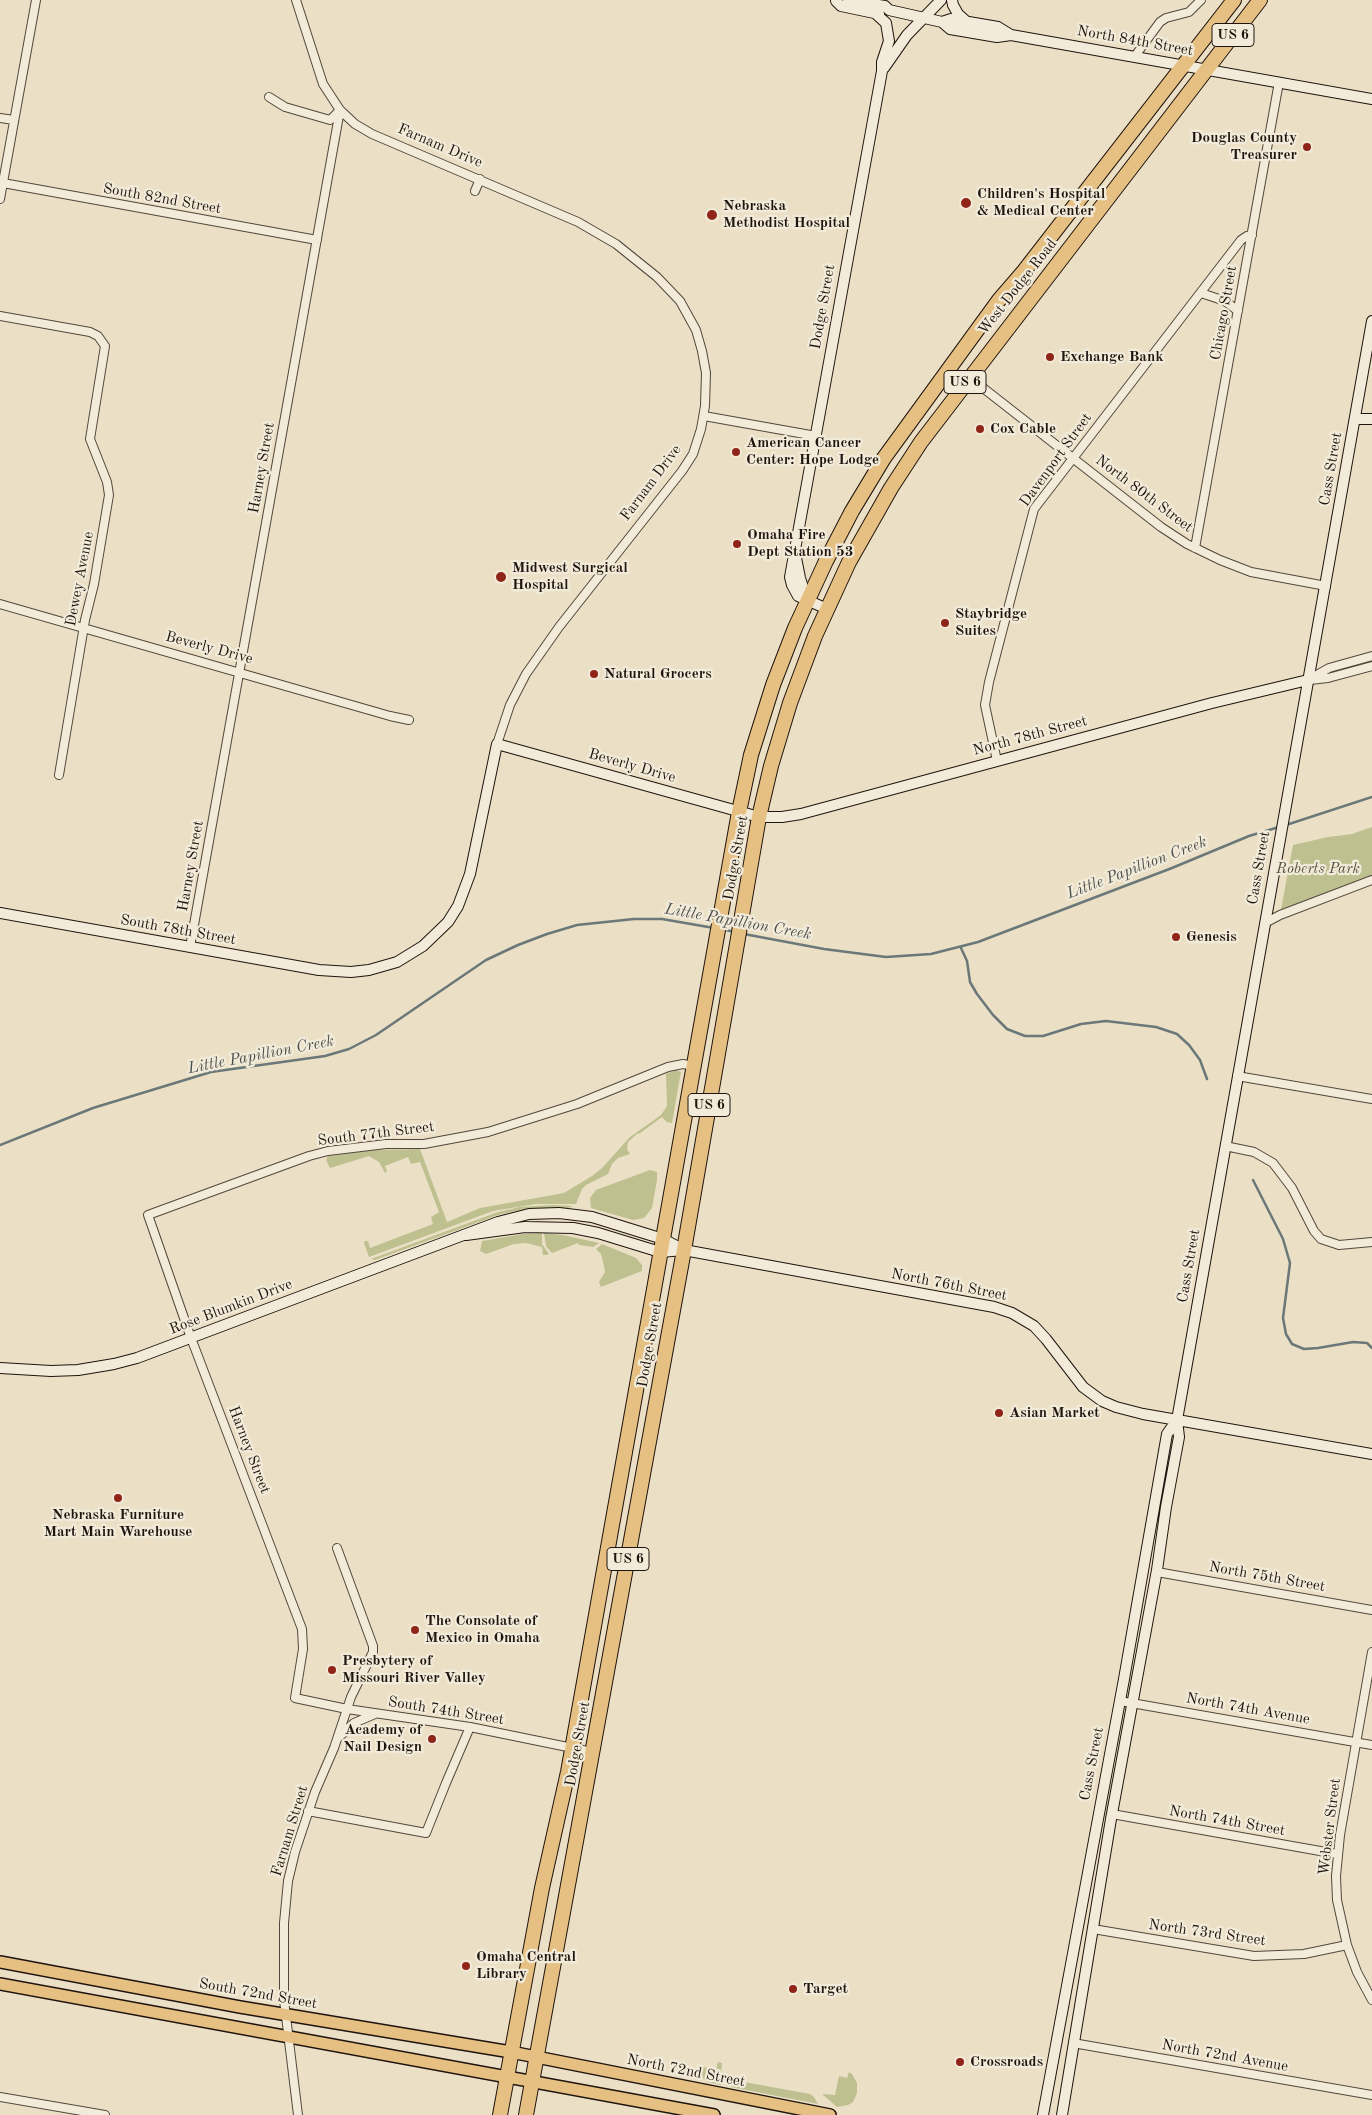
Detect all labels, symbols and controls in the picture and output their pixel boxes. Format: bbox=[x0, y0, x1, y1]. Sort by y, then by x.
street label: North 84th Street bbox=[1076, 22, 1194, 60]
road number: US 6 bbox=[1212, 24, 1254, 46]
street label: Farnam Drive bbox=[395, 120, 485, 172]
place label: Douglas County Treasurer bbox=[1191, 129, 1297, 164]
marker: Douglas County Treasurer bbox=[1301, 141, 1313, 153]
street label: South 82nd Street bbox=[102, 180, 222, 218]
place label: Children's Hospital & Medical Center bbox=[977, 185, 1105, 220]
marker: Children's Hospital & Medical Center bbox=[959, 196, 973, 210]
place label: Nebraska Methodist Hospital bbox=[723, 197, 850, 232]
marker: Nebraska Methodist Hospital bbox=[705, 208, 719, 222]
street label: West Dodge Road bbox=[975, 235, 1061, 339]
street label: Dodge Street bbox=[807, 263, 839, 351]
street label: Chicago Street bbox=[1207, 264, 1241, 362]
place label: Exchange Bank bbox=[1060, 348, 1164, 366]
marker: Exchange Bank bbox=[1044, 351, 1056, 363]
road number: US 6 bbox=[944, 371, 986, 394]
street label: Davenport Street bbox=[1016, 410, 1096, 510]
place label: Cox Cable bbox=[990, 420, 1056, 438]
street label: Harney Street bbox=[245, 421, 279, 515]
marker: Cox Cable bbox=[974, 423, 986, 435]
street label: Cass Street bbox=[1316, 431, 1346, 507]
place label: American Cancer Center: Hope Lodge bbox=[746, 434, 879, 469]
street label: Farnam Drive bbox=[617, 441, 685, 525]
marker: American Cancer Center: Hope Lodge bbox=[730, 446, 742, 458]
street label: North 80th Street bbox=[1092, 451, 1196, 537]
place label: Omaha Fire Dept Station 53 bbox=[747, 526, 853, 561]
street label: Dewey Avenue bbox=[62, 530, 98, 628]
marker: Omaha Fire Dept Station 53 bbox=[731, 538, 743, 550]
place label: Midwest Surgical Hospital bbox=[512, 559, 628, 594]
marker: Midwest Surgical Hospital bbox=[494, 570, 508, 584]
place label: Staybridge Suites bbox=[955, 605, 1027, 640]
marker: Staybridge Suites bbox=[939, 617, 951, 629]
street label: Beverly Drive bbox=[163, 628, 255, 668]
place label: Natural Grocers bbox=[604, 665, 712, 683]
marker: Natural Grocers bbox=[588, 668, 600, 680]
street label: North 78th Street bbox=[971, 712, 1089, 760]
street label: Beverly Drive bbox=[586, 745, 678, 787]
street label: Dodge Street bbox=[720, 814, 752, 902]
street label: Harney Street bbox=[174, 819, 208, 913]
street label: Cass Street bbox=[1244, 830, 1274, 906]
water label: Little Papillion Creek bbox=[1064, 832, 1210, 904]
park label: Roberts Park bbox=[1276, 860, 1360, 878]
water label: Little Papillion Creek bbox=[663, 900, 813, 944]
street label: South 78th Street bbox=[119, 911, 237, 949]
place label: Genesis bbox=[1186, 928, 1237, 946]
marker: Genesis bbox=[1170, 931, 1182, 943]
water label: Little Papillion Creek bbox=[186, 1031, 336, 1079]
road number: US 6 bbox=[688, 1094, 730, 1116]
street label: South 77th Street bbox=[317, 1118, 435, 1150]
street label: Cass Street bbox=[1174, 1228, 1204, 1304]
street label: North 76th Street bbox=[890, 1265, 1008, 1305]
street label: Rose Blumkin Drive bbox=[167, 1275, 295, 1339]
street label: Dodge Street bbox=[634, 1301, 666, 1389]
street label: Harney Street bbox=[224, 1404, 274, 1496]
place label: Asian Market bbox=[1009, 1404, 1100, 1422]
marker: Asian Market bbox=[993, 1407, 1005, 1419]
marker: Nebraska Furniture Mart Main Warehouse bbox=[112, 1492, 124, 1504]
place label: Nebraska Furniture Mart Main Warehouse bbox=[44, 1506, 192, 1541]
road number: US 6 bbox=[607, 1548, 649, 1570]
street label: North 75th Street bbox=[1208, 1558, 1326, 1596]
place label: The Consolate of Mexico in Omaha bbox=[425, 1612, 540, 1647]
marker: The Consolate of Mexico in Omaha bbox=[409, 1624, 421, 1636]
place label: Presbytery of Missouri River Valley bbox=[342, 1652, 486, 1687]
marker: Presbytery of Missouri River Valley bbox=[326, 1664, 338, 1676]
street label: North 74th Avenue bbox=[1185, 1689, 1311, 1729]
street label: South 74th Street bbox=[387, 1693, 505, 1729]
street label: Dodge Street bbox=[562, 1700, 594, 1788]
place label: Academy of Nail Design bbox=[343, 1721, 422, 1756]
street label: Cass Street bbox=[1076, 1726, 1108, 1802]
marker: Academy of Nail Design bbox=[426, 1733, 438, 1745]
street label: Webster Street bbox=[1315, 1777, 1345, 1877]
street label: Farnam Street bbox=[268, 1783, 312, 1879]
street label: North 74th Street bbox=[1168, 1802, 1286, 1840]
street label: North 73rd Street bbox=[1147, 1916, 1267, 1950]
place label: Omaha Central Library bbox=[476, 1948, 576, 1983]
marker: Omaha Central Library bbox=[460, 1960, 472, 1972]
street label: South 72nd Street bbox=[198, 1975, 318, 2013]
place label: Target bbox=[803, 1980, 848, 1998]
marker: Target bbox=[787, 1983, 799, 1995]
street label: North 72nd Avenue bbox=[1160, 2036, 1290, 2076]
street label: North 72nd Street bbox=[625, 2051, 747, 2091]
place label: Crossroads bbox=[970, 2053, 1043, 2071]
marker: Crossroads bbox=[954, 2056, 966, 2068]

